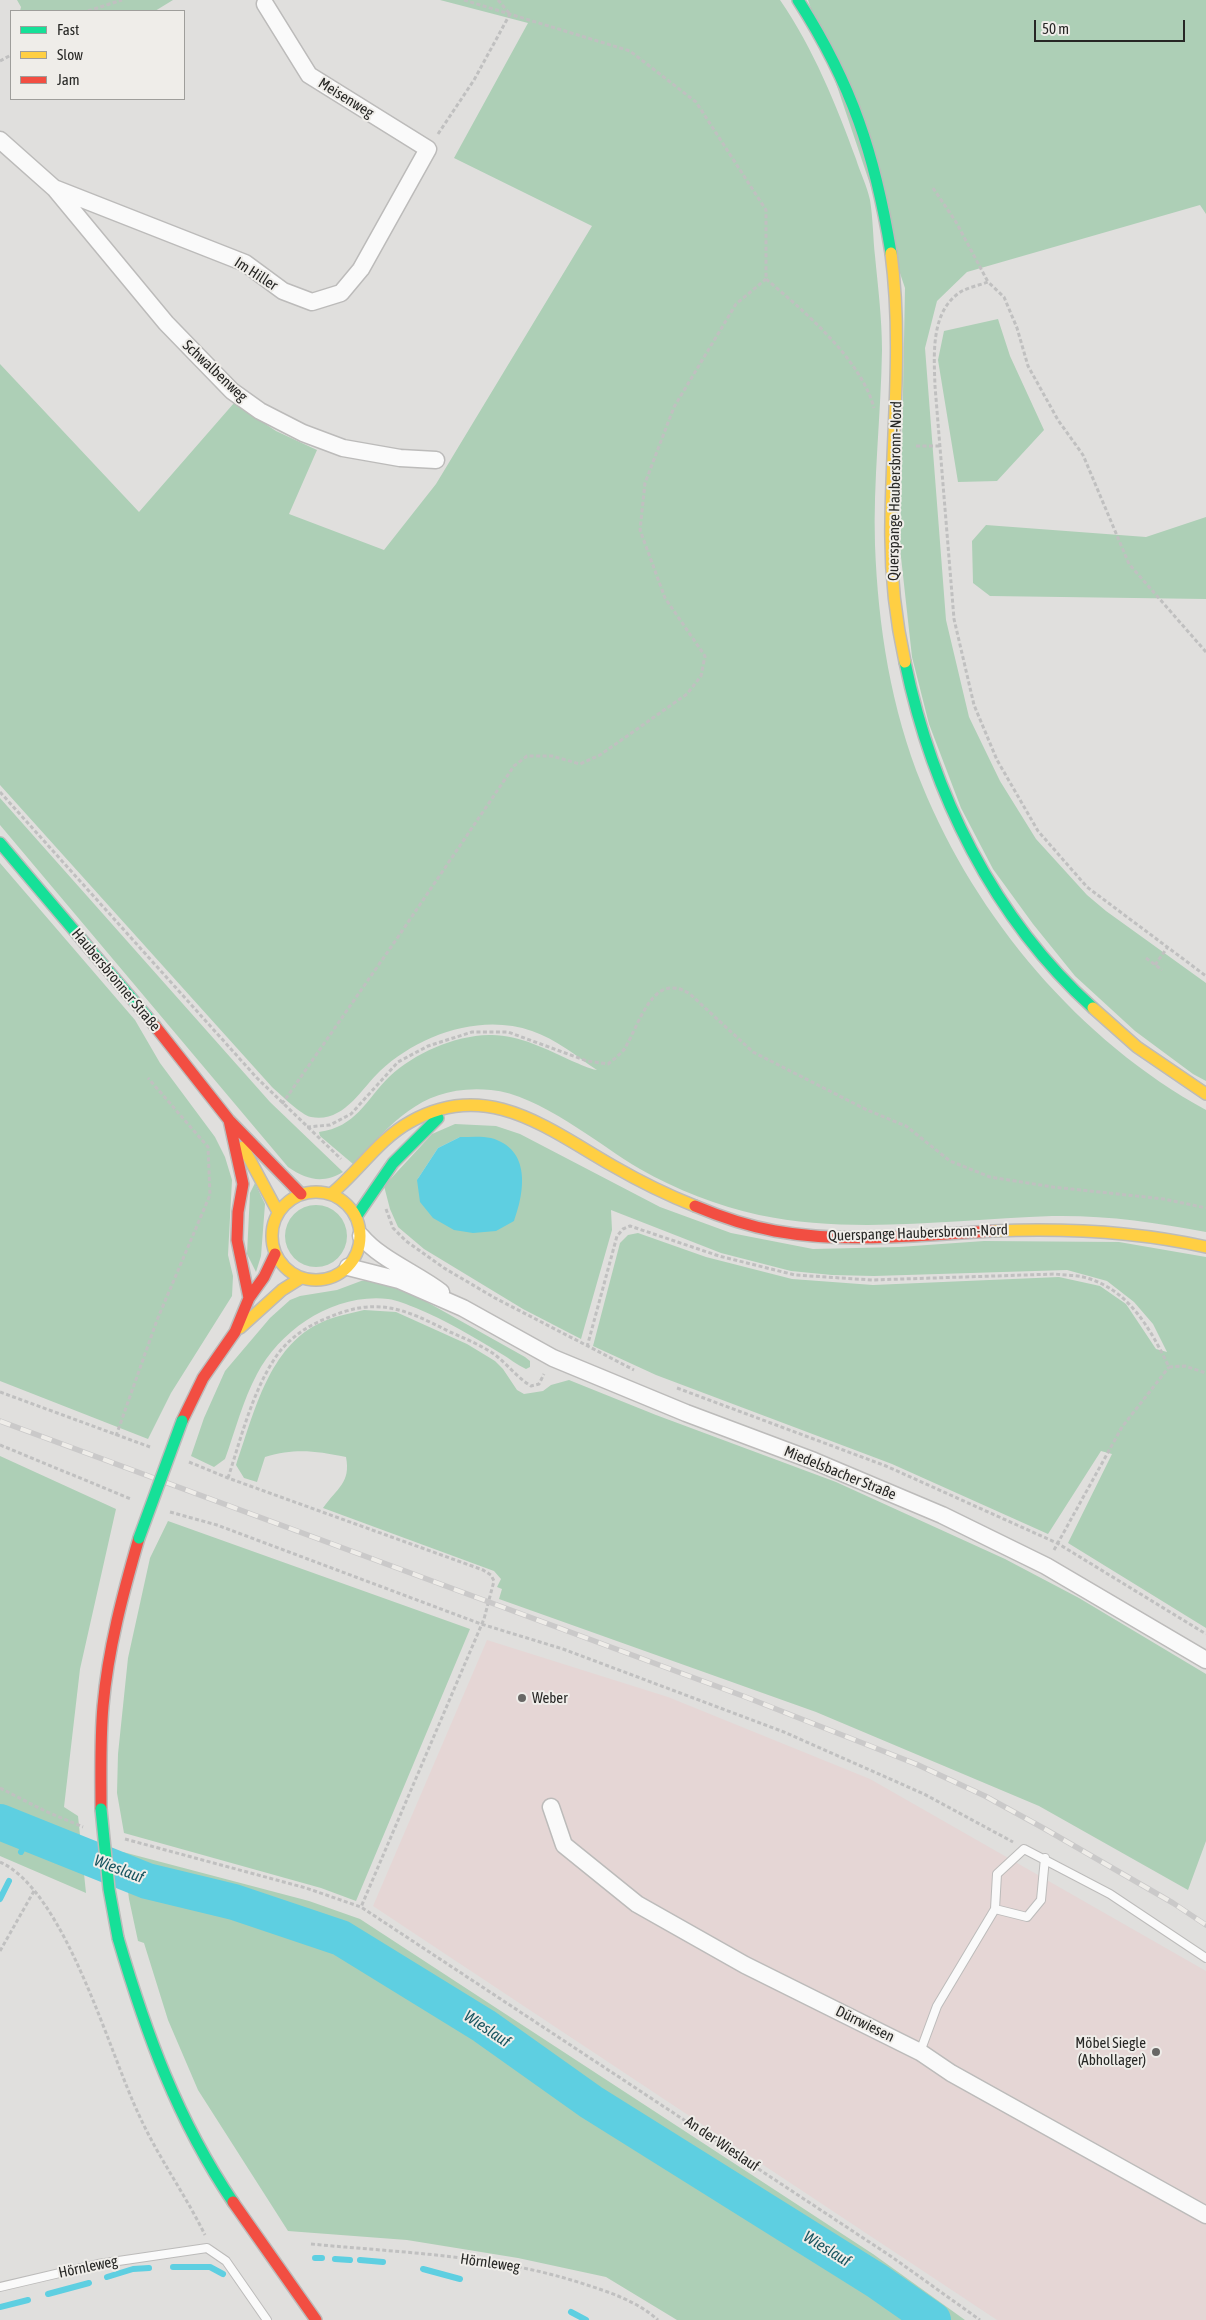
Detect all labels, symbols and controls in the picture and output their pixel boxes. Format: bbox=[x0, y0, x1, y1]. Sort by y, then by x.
legend bbox=[10, 10, 185, 100]
scale bar bbox=[1036, 10, 1187, 42]
text: 50 m bbox=[1042, 20, 1069, 37]
text: Fast bbox=[57, 21, 79, 38]
text: Slow bbox=[57, 46, 83, 63]
text: Jam bbox=[57, 71, 80, 88]
street label: Meisenweg bbox=[315, 74, 377, 122]
street label: Im Hiller bbox=[231, 253, 281, 295]
street label: Schwalbenweg bbox=[179, 336, 251, 406]
street label: Querspange Haubersbronn-Nord bbox=[884, 401, 906, 581]
street label: Haubersbronner Straße bbox=[68, 925, 164, 1035]
street label: Querspange Haubersbronn-Nord bbox=[828, 1221, 1008, 1245]
street label: Miedelsbacher Straße bbox=[781, 1442, 899, 1504]
place label: Weber bbox=[532, 1689, 568, 1707]
marker: Weber bbox=[516, 1692, 528, 1704]
water label: Wieslauf bbox=[91, 1851, 147, 1887]
street label: Dürrwiesen bbox=[833, 2002, 897, 2046]
water label: Wieslauf bbox=[460, 2007, 514, 2051]
place label: Möbel Siegle (Abhollager) bbox=[1075, 2034, 1146, 2069]
marker: Möbel Siegle (Abhollager) bbox=[1150, 2046, 1162, 2058]
street label: An der Wieslauf bbox=[681, 2113, 763, 2175]
water label: Wieslauf bbox=[800, 2227, 854, 2271]
street label: Hörnleweg bbox=[459, 2250, 521, 2276]
street label: Hörnleweg bbox=[57, 2252, 119, 2282]

